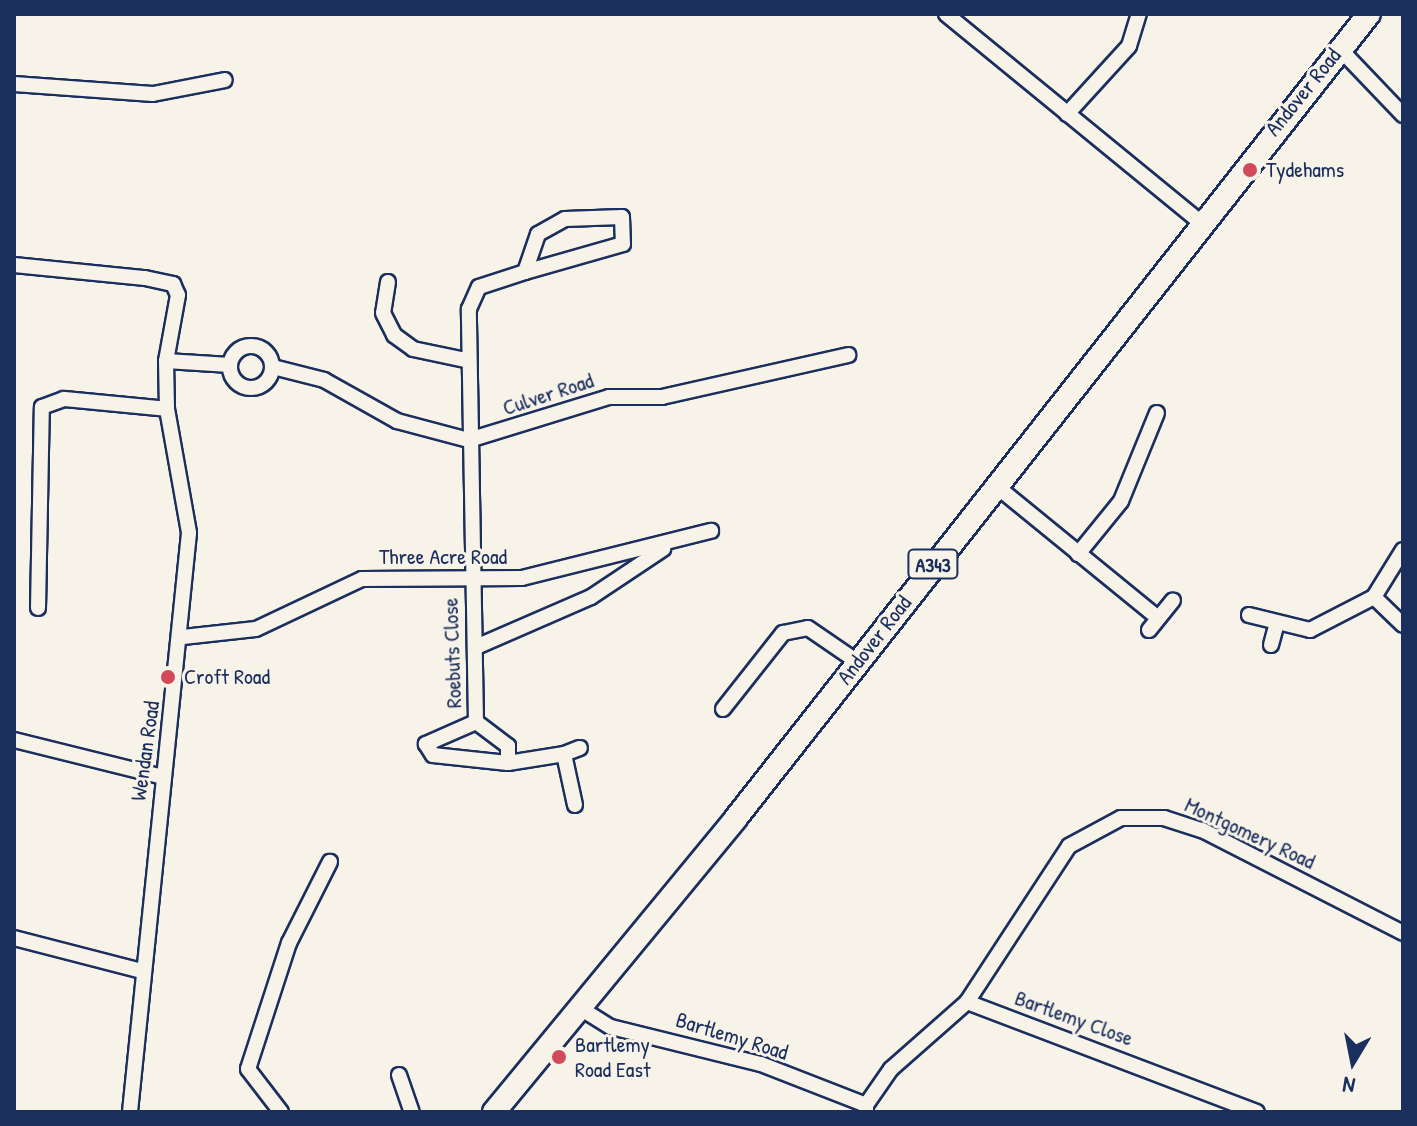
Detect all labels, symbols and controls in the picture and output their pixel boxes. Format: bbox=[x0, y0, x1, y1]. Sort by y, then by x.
street label: Andover Road bbox=[1260, 43, 1346, 141]
place label: Tydehams bbox=[1266, 157, 1344, 183]
marker: Tydehams bbox=[1241, 161, 1259, 179]
street label: Culver Road bbox=[499, 367, 597, 421]
street label: Three Acre Road bbox=[379, 544, 507, 570]
road number: A343 bbox=[907, 548, 959, 580]
street label: Andover Road bbox=[831, 590, 917, 690]
street label: Roebuts Close bbox=[437, 597, 467, 709]
place label: Croft Road bbox=[184, 664, 270, 690]
marker: Croft Road bbox=[159, 668, 177, 686]
street label: Wendan Road bbox=[125, 699, 165, 803]
street label: Montgomery Road bbox=[1181, 791, 1319, 875]
street label: Bartlemy Close bbox=[1011, 984, 1137, 1052]
street label: Bartlemy Road bbox=[673, 1006, 791, 1066]
north arrow bbox=[1313, 1022, 1393, 1102]
place label: Bartlemy Road East bbox=[575, 1031, 651, 1082]
marker: Bartlemy Road East bbox=[550, 1048, 568, 1066]
text: N bbox=[1340, 1070, 1357, 1101]

